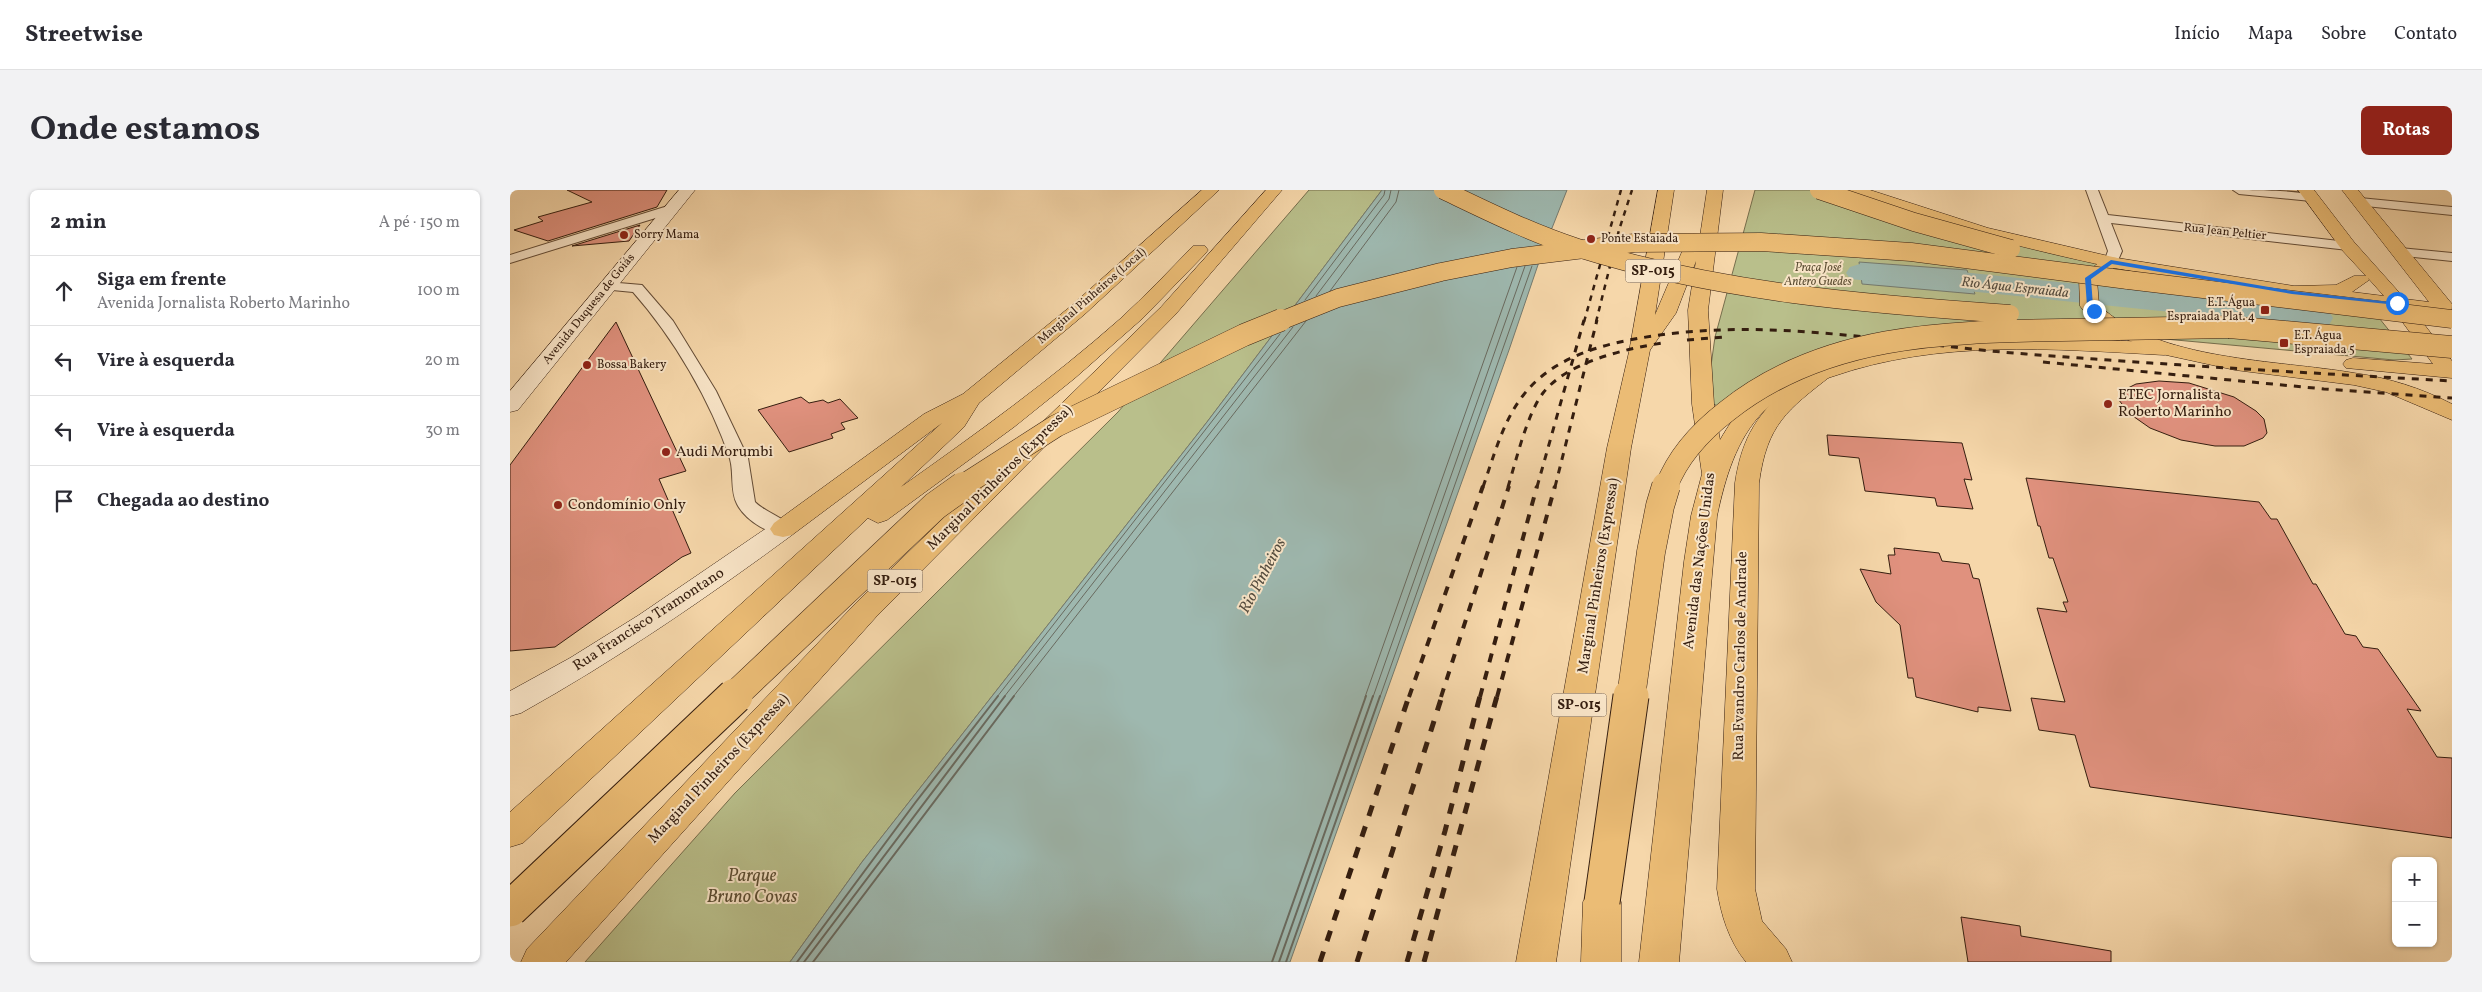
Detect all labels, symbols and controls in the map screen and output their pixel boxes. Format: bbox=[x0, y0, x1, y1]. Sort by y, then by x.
text: Streetwise bbox=[25, 18, 143, 52]
text: Início bbox=[2174, 22, 2220, 47]
text: Mapa bbox=[2248, 22, 2293, 47]
text: Sobre bbox=[2321, 22, 2366, 47]
text: Contato bbox=[2394, 22, 2457, 47]
text: Onde estamos bbox=[30, 106, 260, 154]
button: Rotas bbox=[2361, 106, 2452, 155]
text: 2 min bbox=[50, 208, 107, 237]
text: A pé · 150 m bbox=[379, 212, 460, 234]
street label: Rua Jean Peltier bbox=[2183, 220, 2267, 244]
place label: Sorry Mama bbox=[634, 227, 699, 243]
marker: Sorry Mama bbox=[618, 229, 630, 241]
place label: Ponte Estaiada bbox=[1601, 231, 1678, 247]
marker: Ponte Estaiada bbox=[1585, 233, 1597, 245]
street label: Marginal Pinheiros (Local) bbox=[1034, 244, 1150, 348]
street label: Avenida Duquesa de Goiás bbox=[539, 250, 639, 368]
road number: SP-015 bbox=[1626, 260, 1680, 282]
park label: Praça José Antero Guedes bbox=[1783, 260, 1852, 290]
text: Siga em frente bbox=[97, 267, 226, 293]
water label: Rio Água Espraiada bbox=[1960, 273, 2070, 303]
icon: ahead bbox=[50, 277, 78, 305]
text: 100 m bbox=[417, 280, 460, 302]
route start bbox=[2386, 292, 2409, 315]
text: Avenida Jornalista Roberto Marinho bbox=[97, 293, 350, 315]
place label: E.T. Água Espraiada Plat. 4 bbox=[2167, 294, 2255, 325]
route end bbox=[2083, 300, 2106, 323]
marker: E.T. Água Espraiada Plat. 4 bbox=[2259, 304, 2271, 316]
place label: E.T. Água Espraiada 5 bbox=[2294, 327, 2355, 358]
marker: E.T. Água Espraiada 5 bbox=[2278, 337, 2290, 349]
icon: left bbox=[50, 347, 78, 375]
text: Vire à esquerda bbox=[97, 348, 235, 374]
text: 20 m bbox=[425, 350, 460, 372]
place label: Bossa Bakery bbox=[597, 357, 667, 373]
marker: Bossa Bakery bbox=[581, 359, 593, 371]
place label: ETEC Jornalista Roberto Marinho bbox=[2118, 385, 2232, 423]
marker: ETEC Jornalista Roberto Marinho bbox=[2102, 398, 2114, 410]
street label: Marginal Pinheiros (Expressa) bbox=[923, 401, 1077, 555]
icon: left bbox=[50, 417, 78, 445]
text: Vire à esquerda bbox=[97, 418, 235, 444]
text: 30 m bbox=[425, 420, 460, 442]
place label: Audi Morumbi bbox=[676, 442, 773, 463]
marker: Audi Morumbi bbox=[660, 446, 672, 458]
street label: Avenida das Nações Unidas bbox=[1679, 471, 1721, 651]
street label: Marginal Pinheiros (Expressa) bbox=[1573, 477, 1625, 675]
icon: arrive bbox=[50, 487, 78, 515]
text: Chegada ao destino bbox=[97, 488, 269, 514]
place label: Condomínio Only bbox=[568, 495, 686, 516]
marker: Condomínio Only bbox=[552, 499, 564, 511]
water label: Rio Pinheiros bbox=[1234, 535, 1292, 617]
street label: Rua Evandro Carlos de Andrade bbox=[1729, 551, 1753, 761]
street label: Rua Francisco Tramontano bbox=[569, 563, 729, 677]
road number: SP-015 bbox=[868, 570, 922, 592]
street label: Marginal Pinheiros (Expressa) bbox=[644, 689, 794, 849]
road number: SP-015 bbox=[1552, 694, 1606, 716]
map controls bbox=[2392, 857, 2437, 947]
button: + bbox=[2392, 857, 2437, 902]
park label: Parque Bruno Covas bbox=[707, 864, 798, 910]
button: − bbox=[2392, 902, 2437, 947]

